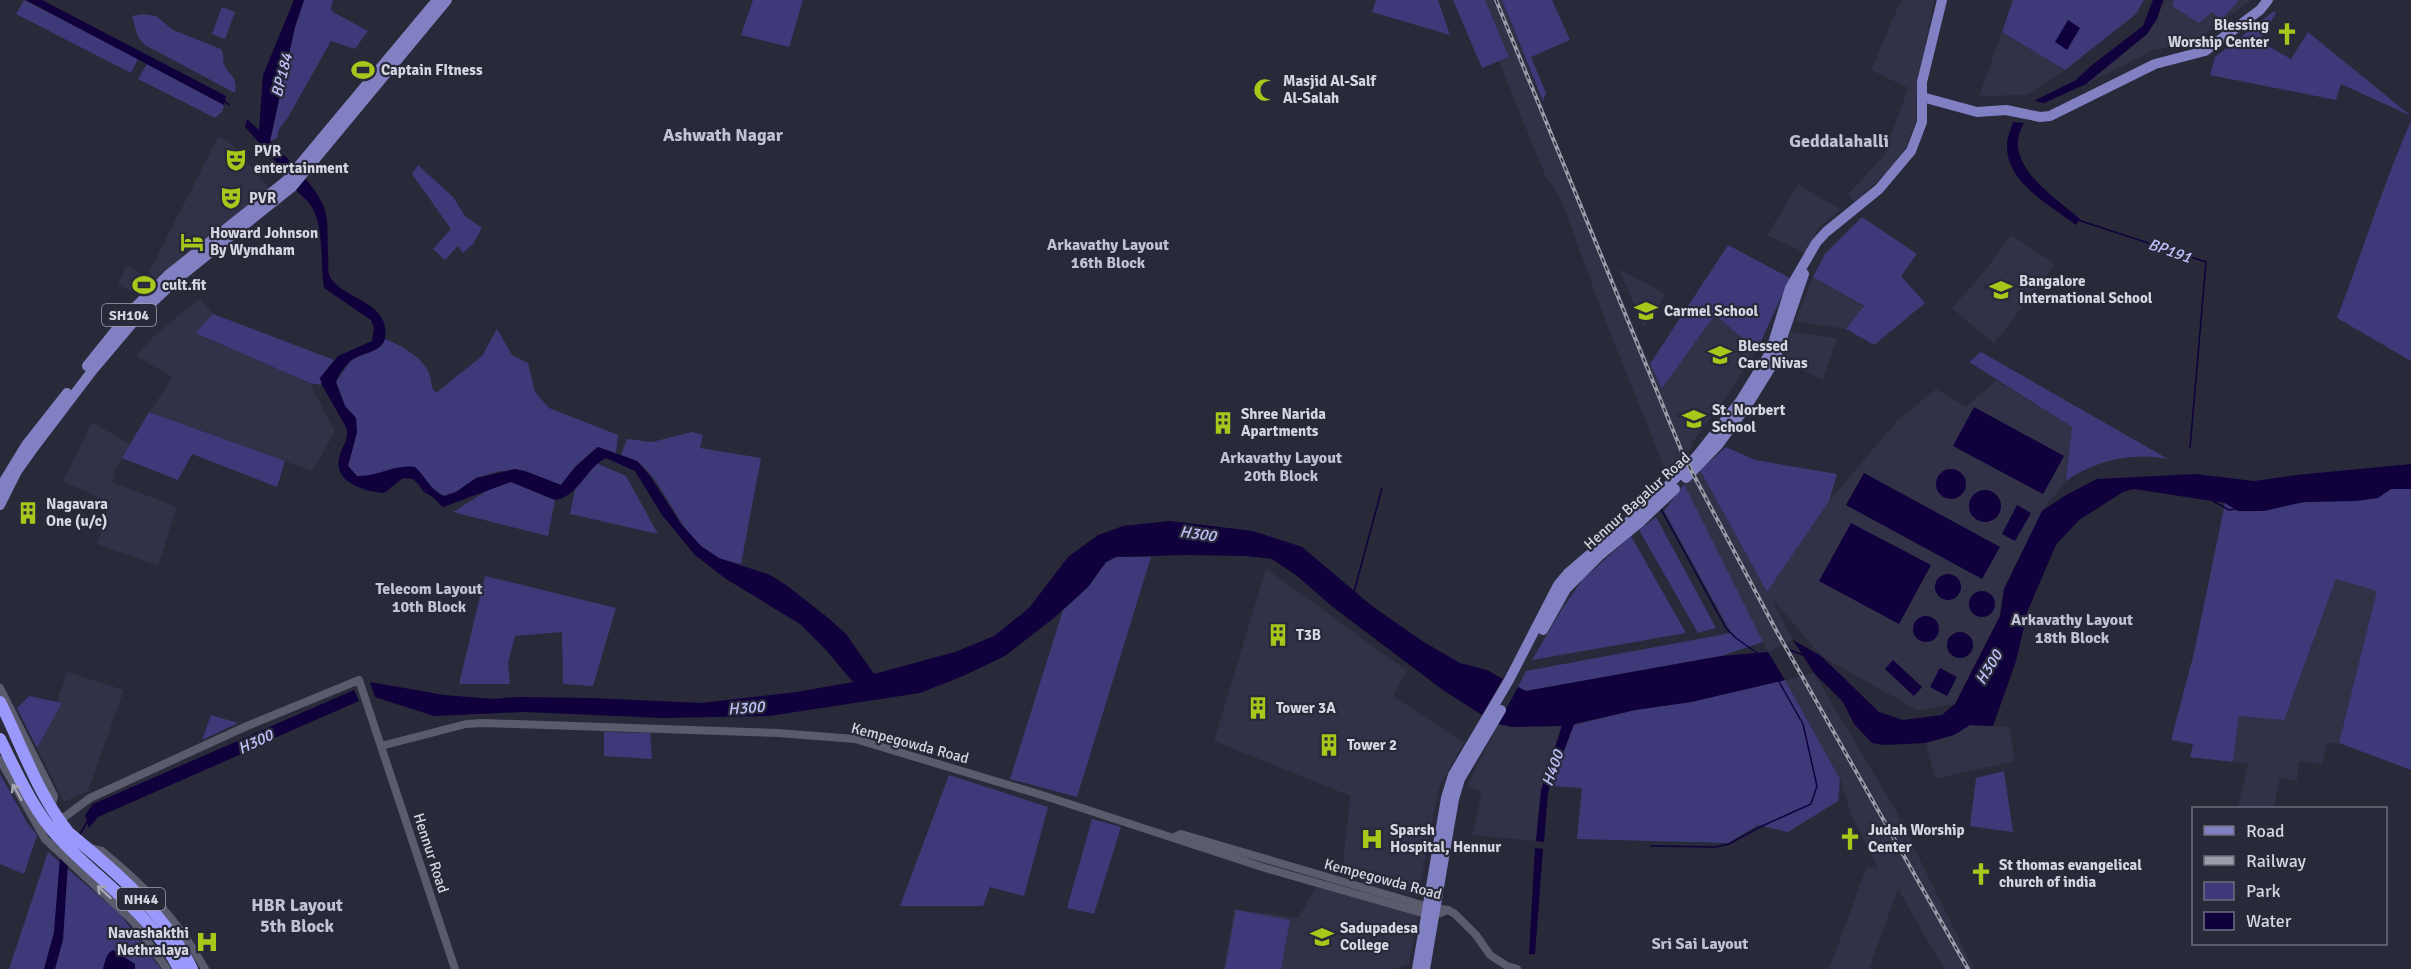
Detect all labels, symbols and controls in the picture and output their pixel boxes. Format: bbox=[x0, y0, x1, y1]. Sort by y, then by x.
place label: Blessing Worship Center bbox=[2168, 16, 2269, 51]
church icon: Blessing Worship Center bbox=[2274, 21, 2300, 47]
water label: BP184 bbox=[267, 51, 297, 99]
sports icon: Captain FItness bbox=[350, 57, 376, 83]
place label: Captain FItness bbox=[381, 61, 483, 79]
place label: Masjid Al-Salf Al-Salah bbox=[1283, 72, 1377, 107]
mosque icon: Masjid Al-Salf Al-Salah bbox=[1252, 77, 1278, 103]
district label: Ashwath Nagar bbox=[663, 124, 784, 146]
district label: Geddalahalli bbox=[1789, 130, 1889, 152]
place label: PVR entertainment bbox=[254, 142, 349, 177]
theatre icon: PVR entertainment bbox=[223, 147, 249, 173]
theatre icon: PVR bbox=[218, 185, 244, 211]
place label: PVR bbox=[249, 189, 276, 207]
place label: Howard Johnson By Wyndham bbox=[210, 224, 318, 259]
hotel icon: Howard Johnson By Wyndham bbox=[179, 229, 205, 255]
water label: BP191 bbox=[2145, 234, 2194, 268]
district label: Arkavathy Layout 16th Block bbox=[1047, 235, 1169, 273]
sports icon: cult.fit bbox=[131, 272, 157, 298]
place label: Bangalore International School bbox=[2019, 272, 2153, 307]
place label: cult.fit bbox=[162, 276, 207, 294]
school or university icon: Bangalore International School bbox=[1988, 277, 2014, 303]
school or university icon: Carmel School bbox=[1633, 298, 1659, 324]
place label: Carmel School bbox=[1664, 302, 1759, 320]
road number: SH104 bbox=[102, 304, 156, 326]
place label: Blessed Care Nivas bbox=[1738, 337, 1808, 372]
school or university icon: Blessed Care Nivas bbox=[1707, 342, 1733, 368]
place label: St. Norbert School bbox=[1712, 401, 1786, 436]
place label: Shree Narida Apartments bbox=[1241, 405, 1326, 440]
school or university icon: St. Norbert School bbox=[1681, 406, 1707, 432]
building icon: Shree Narida Apartments bbox=[1210, 410, 1236, 436]
district label: Arkavathy Layout 20th Block bbox=[1220, 448, 1342, 486]
street label: Hennur Bagalur Road bbox=[1580, 449, 1694, 553]
place label: Nagavara One (u/c) bbox=[46, 495, 108, 530]
building icon: Nagavara One (u/c) bbox=[15, 500, 41, 526]
water label: H300 bbox=[1178, 522, 1219, 547]
district label: Telecom Layout 10th Block bbox=[375, 579, 483, 617]
district label: Arkavathy Layout 18th Block bbox=[2011, 610, 2133, 648]
building icon: T3B bbox=[1265, 622, 1291, 648]
place label: T3B bbox=[1296, 626, 1321, 644]
water label: H300 bbox=[1971, 645, 2008, 688]
building icon: Tower 3A bbox=[1245, 695, 1271, 721]
water label: H300 bbox=[727, 696, 767, 720]
place label: Tower 3A bbox=[1276, 699, 1336, 717]
street label: Kempegowda Road bbox=[849, 719, 971, 767]
water label: H300 bbox=[235, 725, 278, 759]
building icon: Tower 2 bbox=[1316, 732, 1342, 758]
place label: Tower 2 bbox=[1347, 736, 1397, 754]
water label: H400 bbox=[1538, 746, 1569, 789]
one-way arrow bbox=[11, 784, 23, 801]
legend bbox=[2192, 807, 2387, 945]
street label: Hennur Road bbox=[410, 811, 452, 895]
text: Road bbox=[2246, 820, 2285, 842]
place label: Sparsh Hospital, Hennur bbox=[1390, 821, 1501, 856]
place label: Judah Worship Center bbox=[1868, 821, 1965, 856]
hospital icon: Sparsh Hospital, Hennur bbox=[1359, 826, 1385, 852]
church icon: Judah Worship Center bbox=[1837, 826, 1863, 852]
text: Railway bbox=[2246, 850, 2307, 872]
street label: Kempegowda Road bbox=[1322, 855, 1444, 903]
place label: St thomas evangelical church of india bbox=[1999, 856, 2142, 891]
church icon: St thomas evangelical church of india bbox=[1968, 861, 1994, 887]
text: Park bbox=[2246, 880, 2281, 902]
one-way arrow bbox=[96, 885, 111, 899]
road number: NH44 bbox=[117, 888, 165, 910]
district label: HBR Layout 5th Block bbox=[251, 894, 343, 937]
text: Water bbox=[2246, 910, 2292, 932]
place label: Sadupadesa College bbox=[1340, 919, 1418, 954]
place label: Navashakthi Nethralaya bbox=[108, 924, 189, 959]
school or university icon: Sadupadesa College bbox=[1309, 924, 1335, 950]
hospital icon: Navashakthi Nethralaya bbox=[194, 929, 220, 955]
district label: Sri Sai Layout bbox=[1652, 934, 1748, 954]

